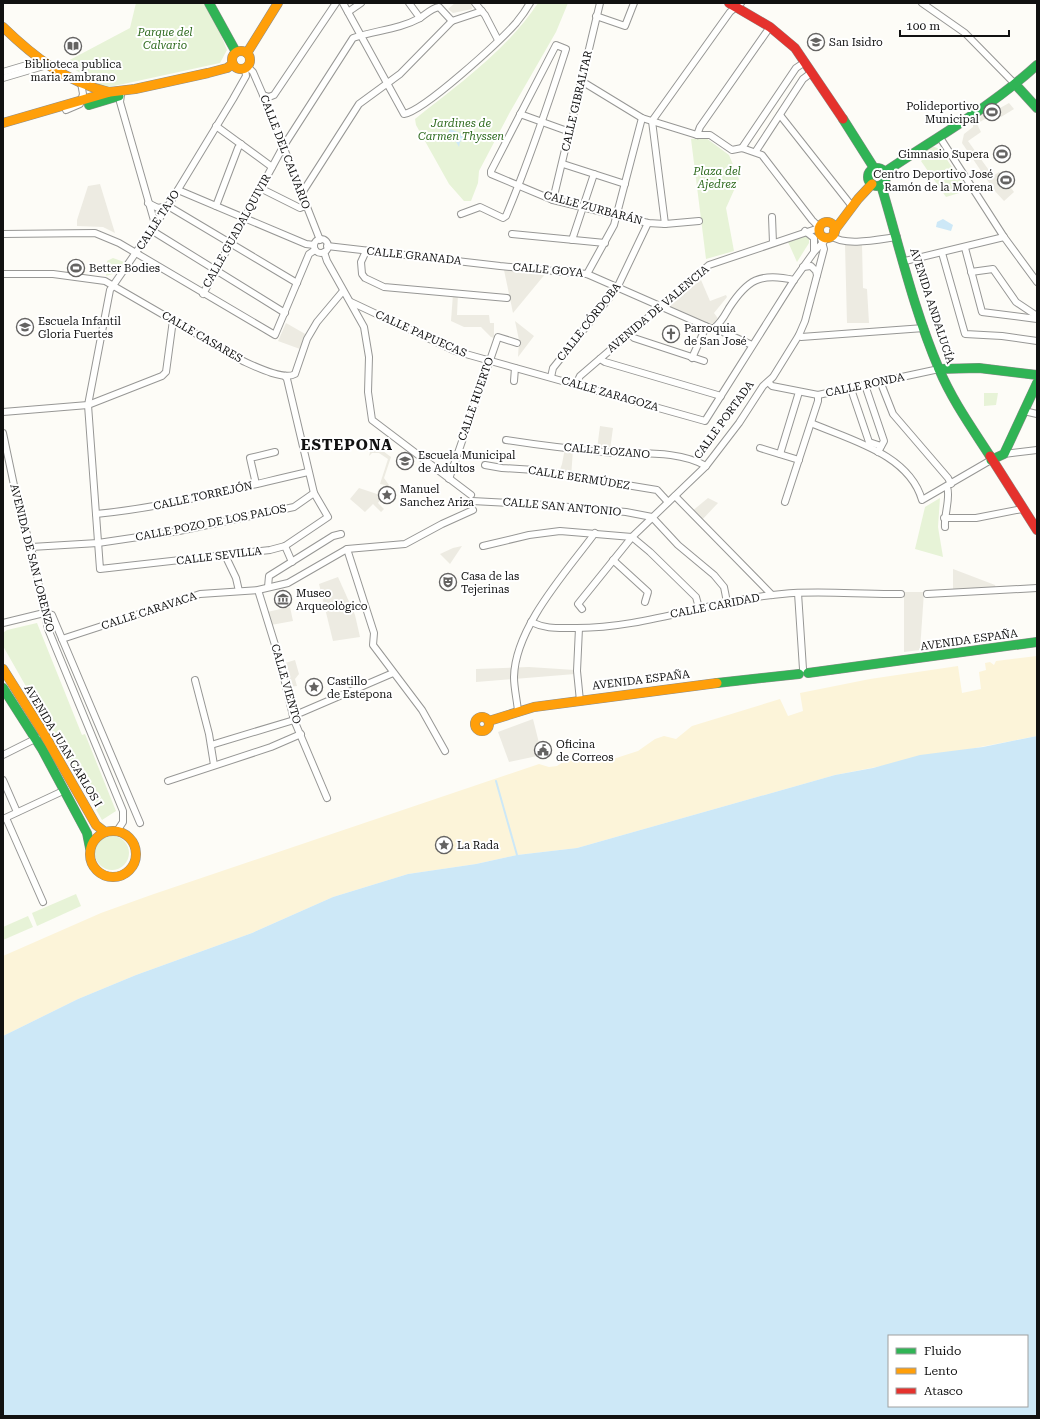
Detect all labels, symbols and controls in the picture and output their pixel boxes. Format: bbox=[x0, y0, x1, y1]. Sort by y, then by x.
scale bar bbox=[900, 12, 1009, 38]
text: 100 m bbox=[906, 19, 940, 33]
park label: Parque del Calvario bbox=[136, 26, 193, 52]
school or university icon: San Isidro bbox=[806, 32, 826, 52]
library icon: Biblioteca publica maria zambrano bbox=[63, 36, 83, 56]
place label: San Isidro bbox=[829, 36, 883, 49]
street label: CALLE GIBRALTAR bbox=[559, 49, 595, 153]
place label: Biblioteca publica maria zambrano bbox=[25, 58, 121, 84]
street label: CALLE DEL CALVARIO bbox=[257, 93, 313, 211]
place label: Polideportivo Municipal bbox=[906, 100, 980, 126]
sports icon: Polideportivo Municipal bbox=[982, 102, 1002, 122]
park label: Jardines de Carmen Thyssen bbox=[418, 117, 504, 143]
sports icon: Gimnasio Supera bbox=[992, 144, 1012, 164]
place label: Gimnasio Supera bbox=[898, 148, 989, 161]
park label: Plaza del Ajedrez bbox=[692, 165, 741, 191]
place label: Centro Deportivo José Ramón de la Morena bbox=[873, 168, 993, 194]
sports icon: Centro Deportivo José Ramón de la Morena bbox=[996, 170, 1016, 190]
street label: CALLE GUADALQUIVIR bbox=[200, 172, 274, 290]
street label: CALLE TAJO bbox=[134, 187, 182, 252]
street label: CALLE ZURBARÁN bbox=[542, 188, 644, 227]
street label: CALLE GRANADA bbox=[366, 245, 462, 267]
street label: AVENIDA ANDALUCÍA bbox=[907, 246, 958, 366]
sports icon: Better Bodies bbox=[66, 258, 86, 278]
street label: CALLE GOYA bbox=[512, 260, 584, 280]
place label: Better Bodies bbox=[89, 262, 160, 275]
street label: AVENIDA DE VALENCIA bbox=[604, 262, 712, 355]
street label: CALLE CÓRDOBA bbox=[554, 280, 624, 364]
street label: CALLE PAPUECAS bbox=[373, 308, 469, 360]
street label: CALLE CASARES bbox=[159, 309, 245, 365]
place label: Escuela Infantil Gloria Fuertes bbox=[38, 315, 121, 341]
school or university icon: Escuela Infantil Gloria Fuertes bbox=[15, 317, 35, 337]
place label: Parroquia de San José bbox=[684, 322, 747, 348]
church icon: Parroquia de San José bbox=[661, 324, 681, 344]
street label: CALLE HUERTO bbox=[456, 355, 496, 442]
street label: CALLE RONDA bbox=[824, 370, 906, 400]
street label: CALLE ZARAGOZA bbox=[560, 374, 660, 414]
street label: CALLE PORTADA bbox=[691, 378, 757, 462]
district label: ESTEPONA bbox=[301, 436, 393, 454]
street label: CALLE LOZANO bbox=[563, 441, 651, 461]
place label: Escuela Municipal de Adultos bbox=[418, 449, 516, 475]
school or university icon: Escuela Municipal de Adultos bbox=[395, 451, 415, 471]
street label: CALLE BERMÚDEZ bbox=[527, 463, 631, 492]
street label: CALLE TORREJÓN bbox=[152, 478, 254, 513]
street label: AVENIDA DE SAN LORENZO bbox=[7, 483, 57, 634]
place label: Manuel Sanchez Ariza bbox=[400, 483, 474, 509]
place icon: Manuel Sanchez Ariza bbox=[377, 485, 397, 505]
street label: CALLE SAN ANTONIO bbox=[502, 495, 622, 519]
street label: CALLE POZO DE LOS PALOS bbox=[134, 502, 288, 544]
street label: CALLE SEVILLA bbox=[175, 544, 263, 568]
place label: Casa de las Tejerinas bbox=[461, 570, 519, 596]
theatre icon: Casa de las Tejerinas bbox=[438, 572, 458, 592]
place label: Museo Arqueològico bbox=[296, 587, 368, 613]
street label: CALLE CARAVACA bbox=[100, 589, 199, 633]
museum icon: Museo Arqueològico bbox=[273, 589, 293, 609]
street label: CALLE CARIDAD bbox=[669, 591, 761, 621]
street label: AVENIDA ESPAÑA bbox=[920, 627, 1019, 653]
street label: CALLE VIENTO bbox=[268, 643, 304, 726]
street label: AVENIDA ESPAÑA bbox=[592, 668, 691, 692]
place label: Castillo de Estepona bbox=[327, 675, 392, 701]
place icon: Castillo de Estepona bbox=[304, 677, 324, 697]
street label: AVENIDA JUAN CARLOS I bbox=[21, 683, 105, 809]
place label: Oficina de Correos bbox=[556, 738, 614, 764]
public building icon: Oficina de Correos bbox=[533, 740, 553, 760]
place icon: La Rada bbox=[434, 835, 454, 855]
place label: La Rada bbox=[457, 839, 499, 852]
legend bbox=[888, 1335, 1028, 1407]
text: Fluido bbox=[924, 1344, 961, 1358]
text: Lento bbox=[924, 1364, 958, 1378]
text: Atasco bbox=[924, 1384, 963, 1398]

